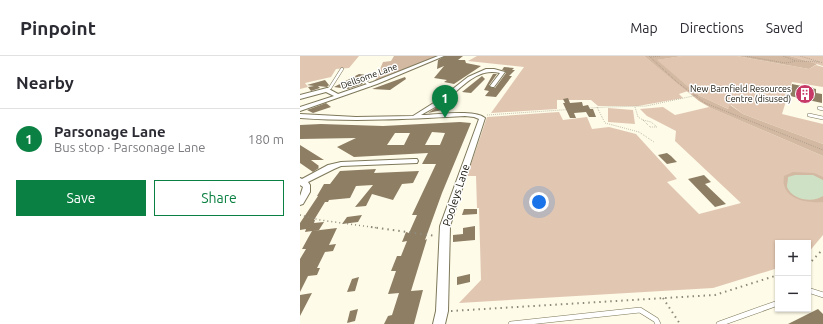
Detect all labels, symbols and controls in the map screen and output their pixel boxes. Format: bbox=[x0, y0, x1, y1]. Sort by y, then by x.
text: Pinpoint bbox=[20, 17, 96, 39]
text: Map bbox=[630, 20, 658, 36]
text: Directions bbox=[680, 20, 744, 36]
text: Saved bbox=[766, 20, 803, 36]
street label: Dellsome Lane bbox=[339, 61, 399, 91]
text: Nearby bbox=[16, 73, 74, 92]
building icon: New Barnfield Resources Centre (disused) bbox=[794, 83, 816, 105]
place label: New Barnfield Resources Centre (disused) bbox=[690, 84, 791, 104]
pin: 1 bbox=[432, 85, 458, 118]
text: Parsonage Lane bbox=[54, 123, 166, 140]
text: 1 bbox=[25, 132, 33, 146]
text: 180 m bbox=[248, 132, 284, 146]
text: Bus stop · Parsonage Lane bbox=[54, 140, 206, 154]
street label: Pooleys Lane bbox=[440, 162, 472, 228]
button: Save bbox=[16, 180, 146, 216]
button: Share bbox=[154, 180, 284, 216]
your location bbox=[529, 192, 549, 212]
map controls bbox=[775, 240, 811, 312]
button: + bbox=[775, 240, 811, 276]
button: − bbox=[775, 276, 811, 312]

